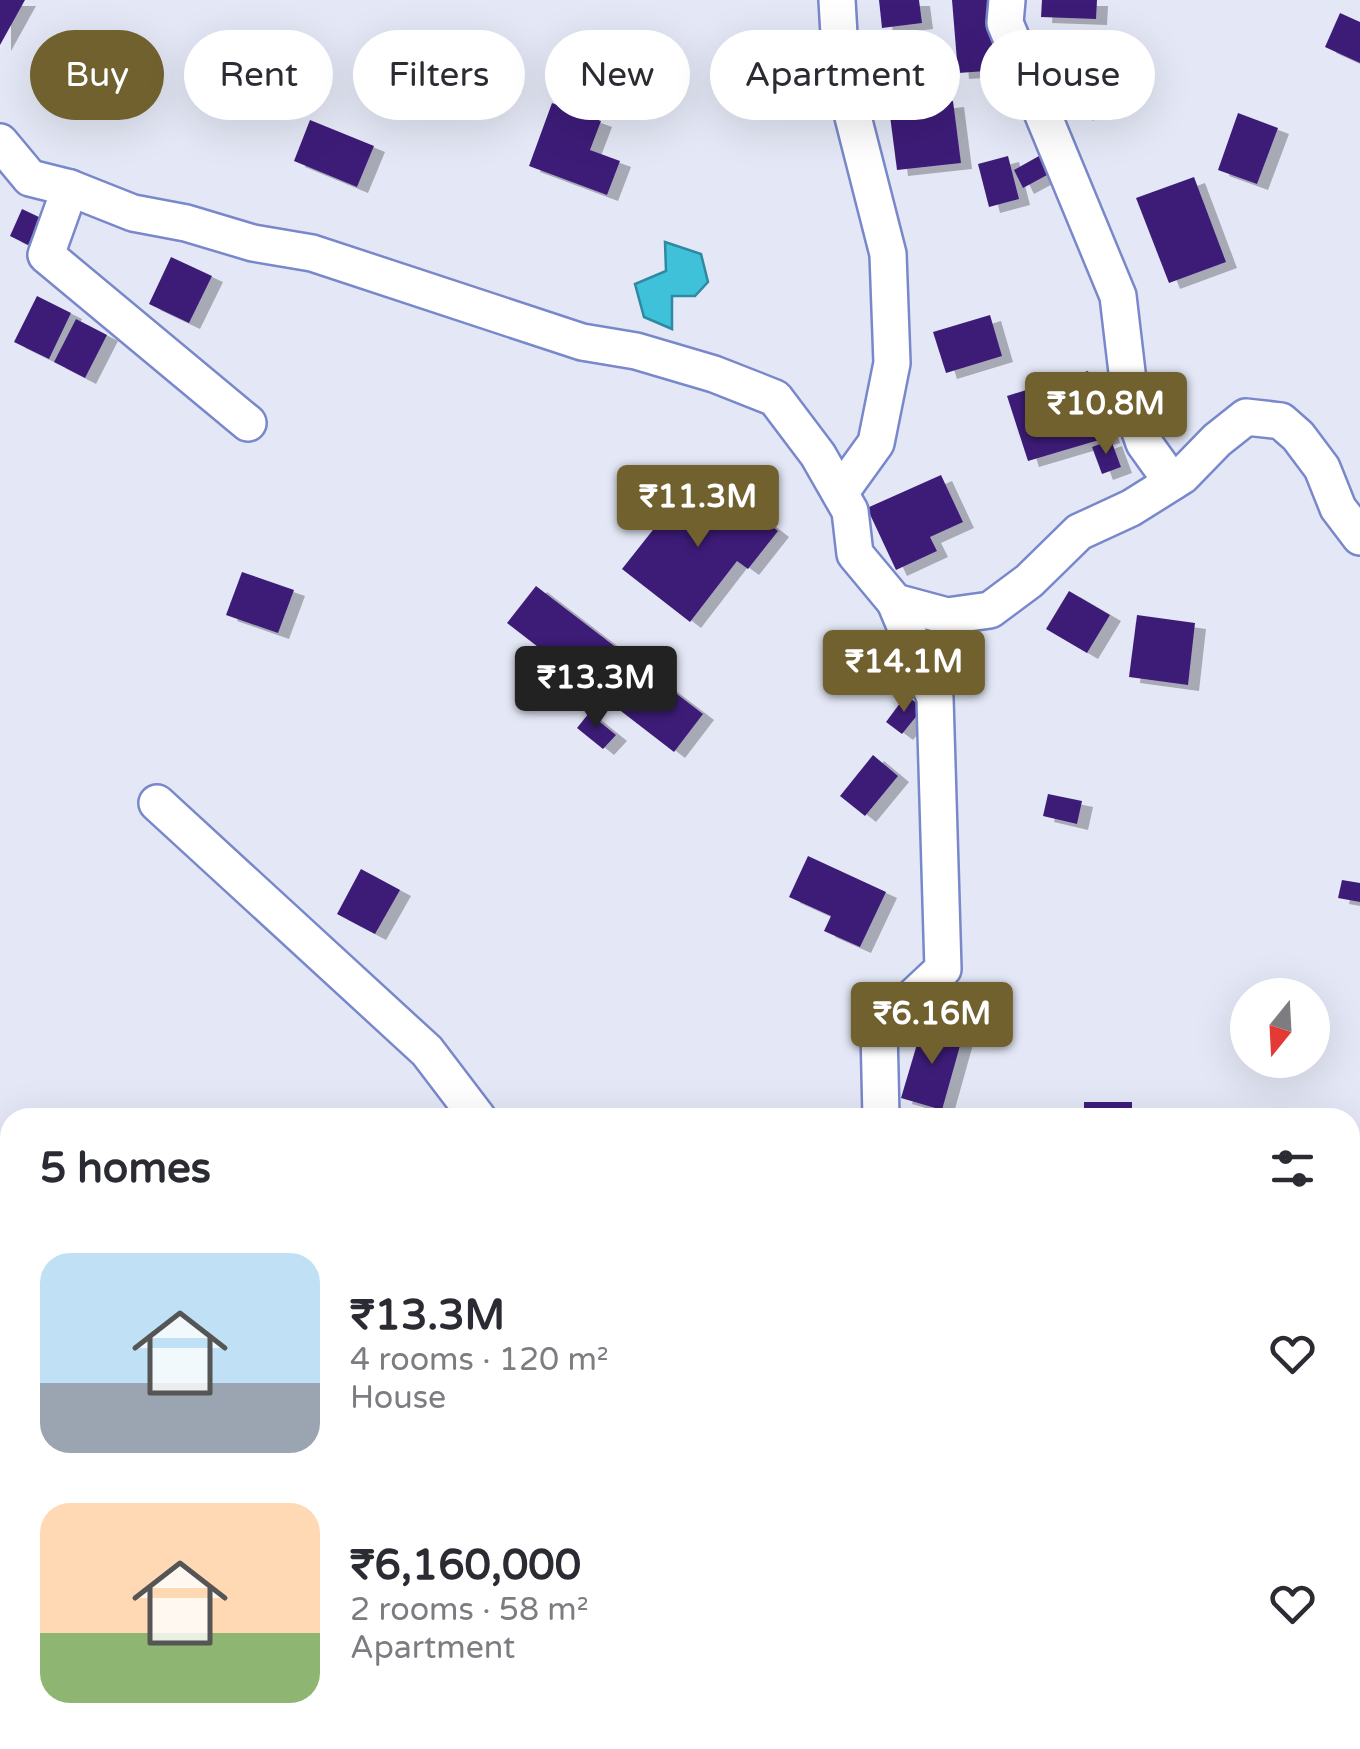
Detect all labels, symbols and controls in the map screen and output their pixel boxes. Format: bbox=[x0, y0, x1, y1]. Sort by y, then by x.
chip: Buy bbox=[30, 30, 164, 120]
chip: Rent bbox=[184, 30, 333, 120]
chip: Filters bbox=[353, 30, 525, 120]
chip: New bbox=[545, 30, 690, 120]
chip: Apartment bbox=[710, 30, 960, 120]
chip: House bbox=[980, 30, 1155, 120]
pin: ₹10.8M bbox=[1025, 372, 1187, 457]
text: ₹10.8M bbox=[1047, 385, 1165, 423]
pin: ₹11.3M bbox=[617, 465, 779, 550]
text: ₹11.3M bbox=[639, 478, 757, 516]
pin: ₹14.1M bbox=[823, 630, 985, 715]
text: ₹14.1M bbox=[845, 643, 963, 681]
pin: ₹13.3M bbox=[515, 646, 677, 731]
text: ₹13.3M bbox=[537, 659, 655, 697]
north arrow bbox=[1230, 978, 1330, 1078]
map controls bbox=[1230, 978, 1330, 1078]
pin: ₹6.16M bbox=[851, 982, 1013, 1067]
text: ₹6.16M bbox=[873, 995, 991, 1033]
icon: filters bbox=[1265, 1141, 1320, 1196]
text: 5 homes bbox=[40, 1143, 211, 1194]
text: ₹13.3M bbox=[350, 1290, 505, 1341]
icon: home bbox=[120, 1293, 240, 1413]
icon: heart bbox=[1265, 1326, 1320, 1381]
text: 4 rooms · 120 m² bbox=[350, 1341, 609, 1379]
text: House bbox=[350, 1379, 446, 1417]
text: ₹6,160,000 bbox=[350, 1540, 581, 1591]
icon: home bbox=[120, 1543, 240, 1663]
icon: heart bbox=[1265, 1576, 1320, 1631]
text: 2 rooms · 58 m² bbox=[350, 1591, 589, 1629]
text: Apartment bbox=[350, 1629, 515, 1667]

